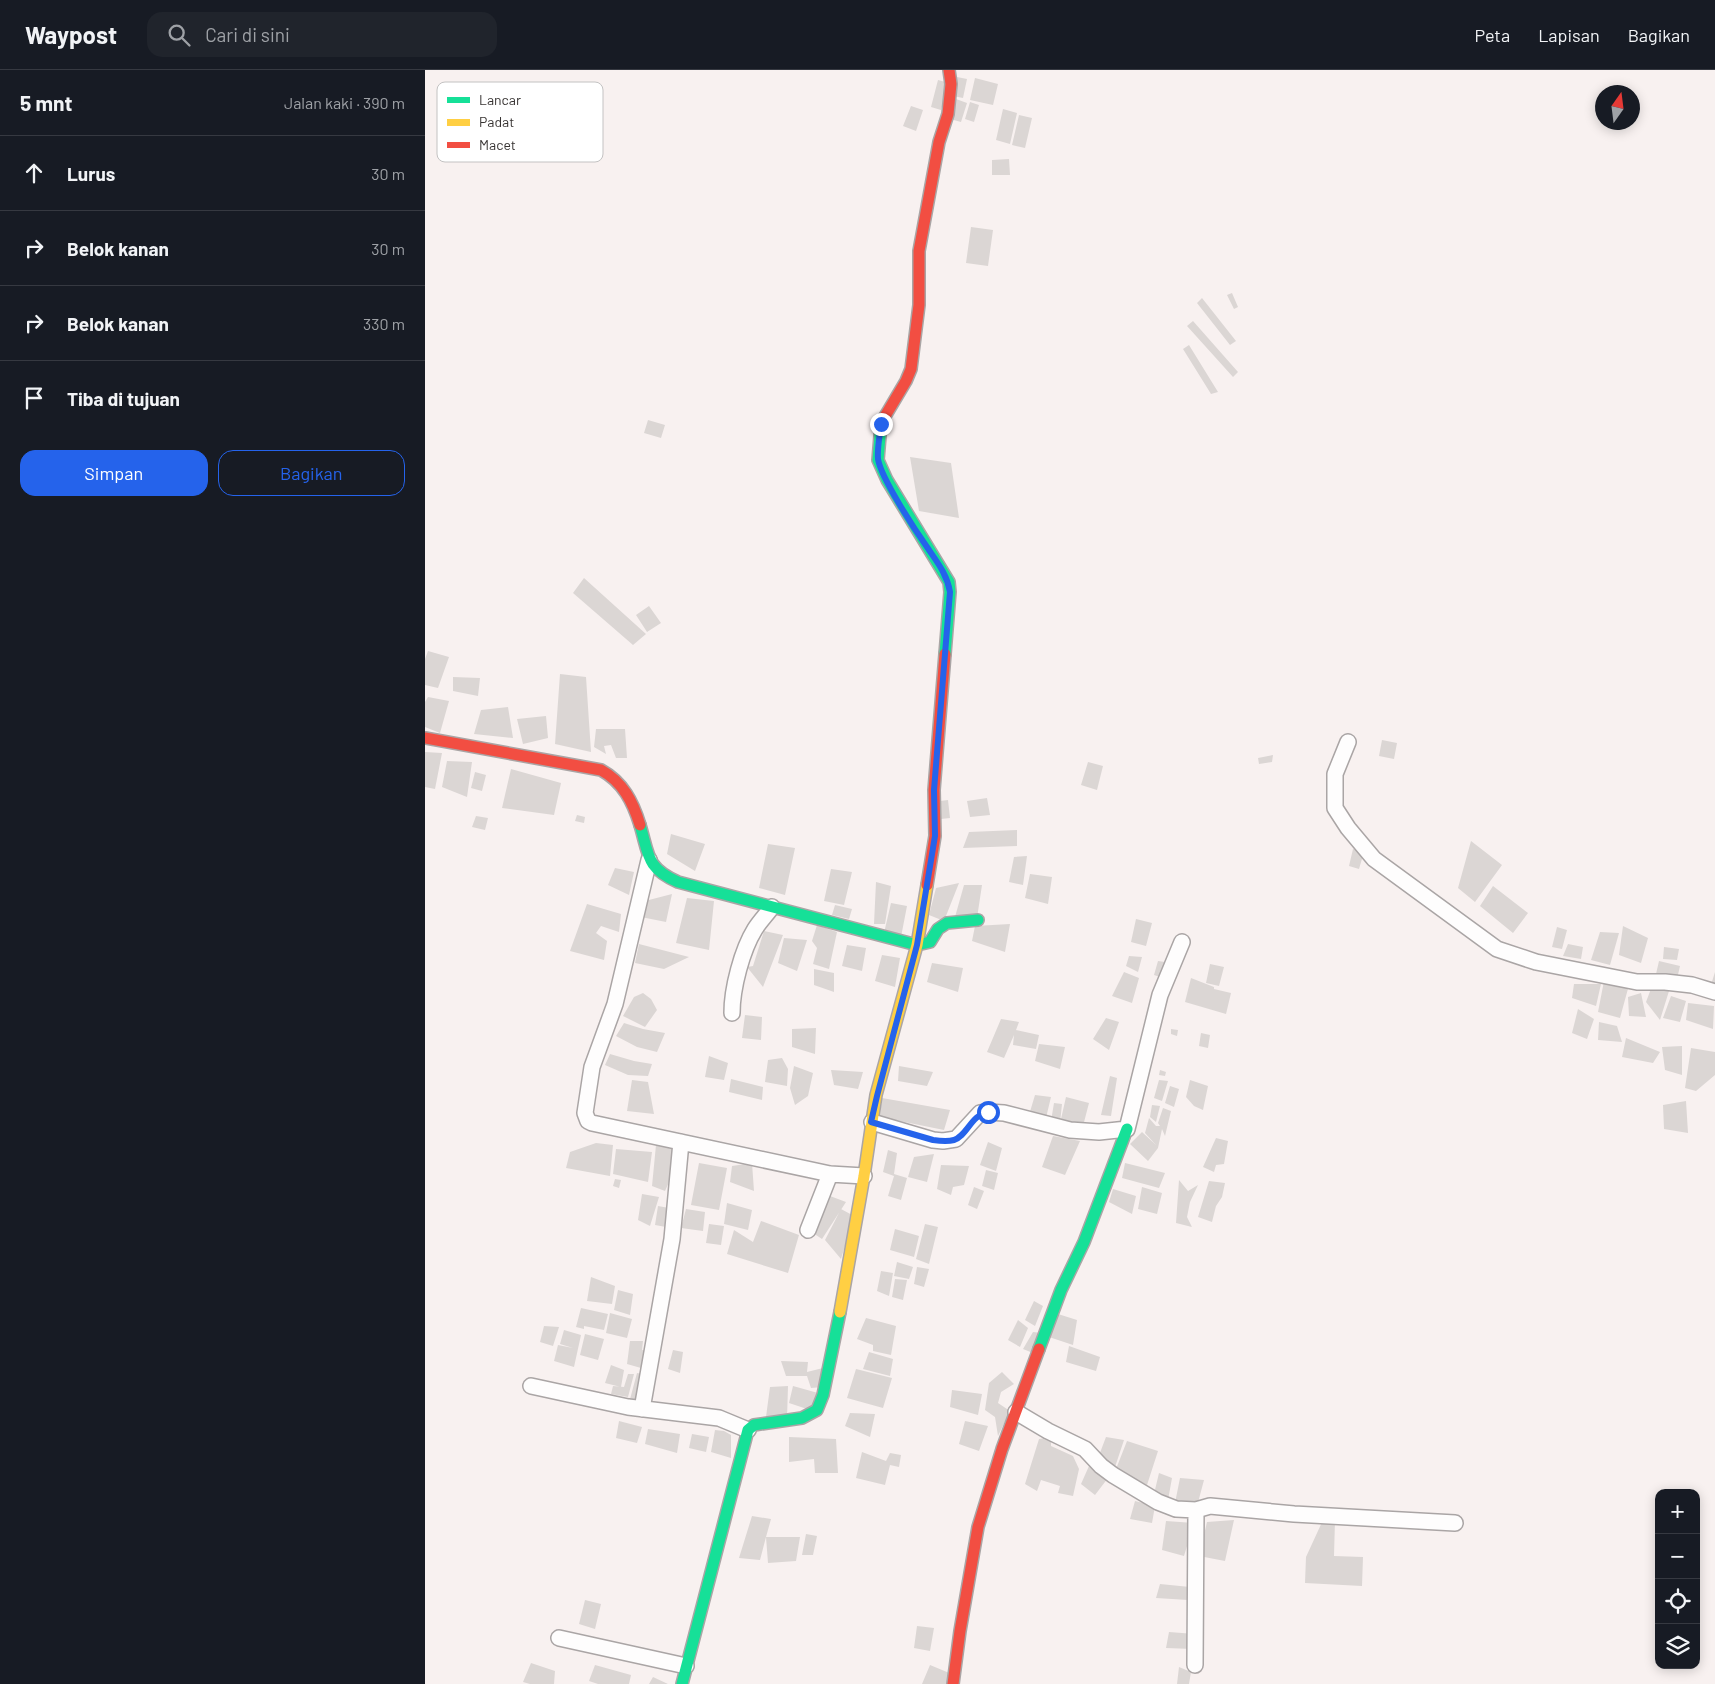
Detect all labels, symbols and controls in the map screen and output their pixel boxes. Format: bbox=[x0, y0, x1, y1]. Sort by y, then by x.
search box bbox=[147, 12, 497, 57]
text: Waypost bbox=[25, 20, 117, 49]
icon: search bbox=[165, 21, 193, 49]
text: Cari di sini bbox=[205, 23, 290, 46]
text: Peta bbox=[1475, 24, 1510, 46]
text: Lapisan bbox=[1538, 24, 1600, 46]
text: Bagikan bbox=[1628, 24, 1690, 46]
legend bbox=[437, 82, 603, 162]
north arrow bbox=[1595, 85, 1640, 130]
text: 5 mnt bbox=[20, 90, 73, 115]
text: Lancar bbox=[479, 91, 521, 108]
text: Jalan kaki · 390 m bbox=[284, 93, 405, 112]
text: Padat bbox=[479, 113, 514, 130]
text: Macet bbox=[479, 136, 516, 153]
icon: ahead bbox=[20, 159, 48, 187]
text: Lurus bbox=[67, 162, 115, 185]
text: 30 m bbox=[371, 164, 405, 183]
icon: right bbox=[20, 234, 48, 262]
text: Belok kanan bbox=[67, 237, 169, 260]
text: 30 m bbox=[371, 239, 405, 258]
icon: right bbox=[20, 309, 48, 337]
text: Belok kanan bbox=[67, 312, 169, 335]
text: 330 m bbox=[363, 314, 405, 333]
icon: arrive bbox=[20, 384, 48, 412]
text: Tiba di tujuan bbox=[67, 387, 180, 410]
route end bbox=[870, 413, 893, 436]
button: Simpan bbox=[20, 450, 208, 496]
button: Bagikan bbox=[218, 450, 405, 496]
route start bbox=[977, 1101, 1000, 1124]
map controls bbox=[1655, 1489, 1700, 1669]
button: + bbox=[1655, 1489, 1700, 1534]
button: − bbox=[1655, 1534, 1700, 1579]
button: locate bbox=[1655, 1579, 1700, 1624]
button: layers bbox=[1655, 1624, 1700, 1669]

